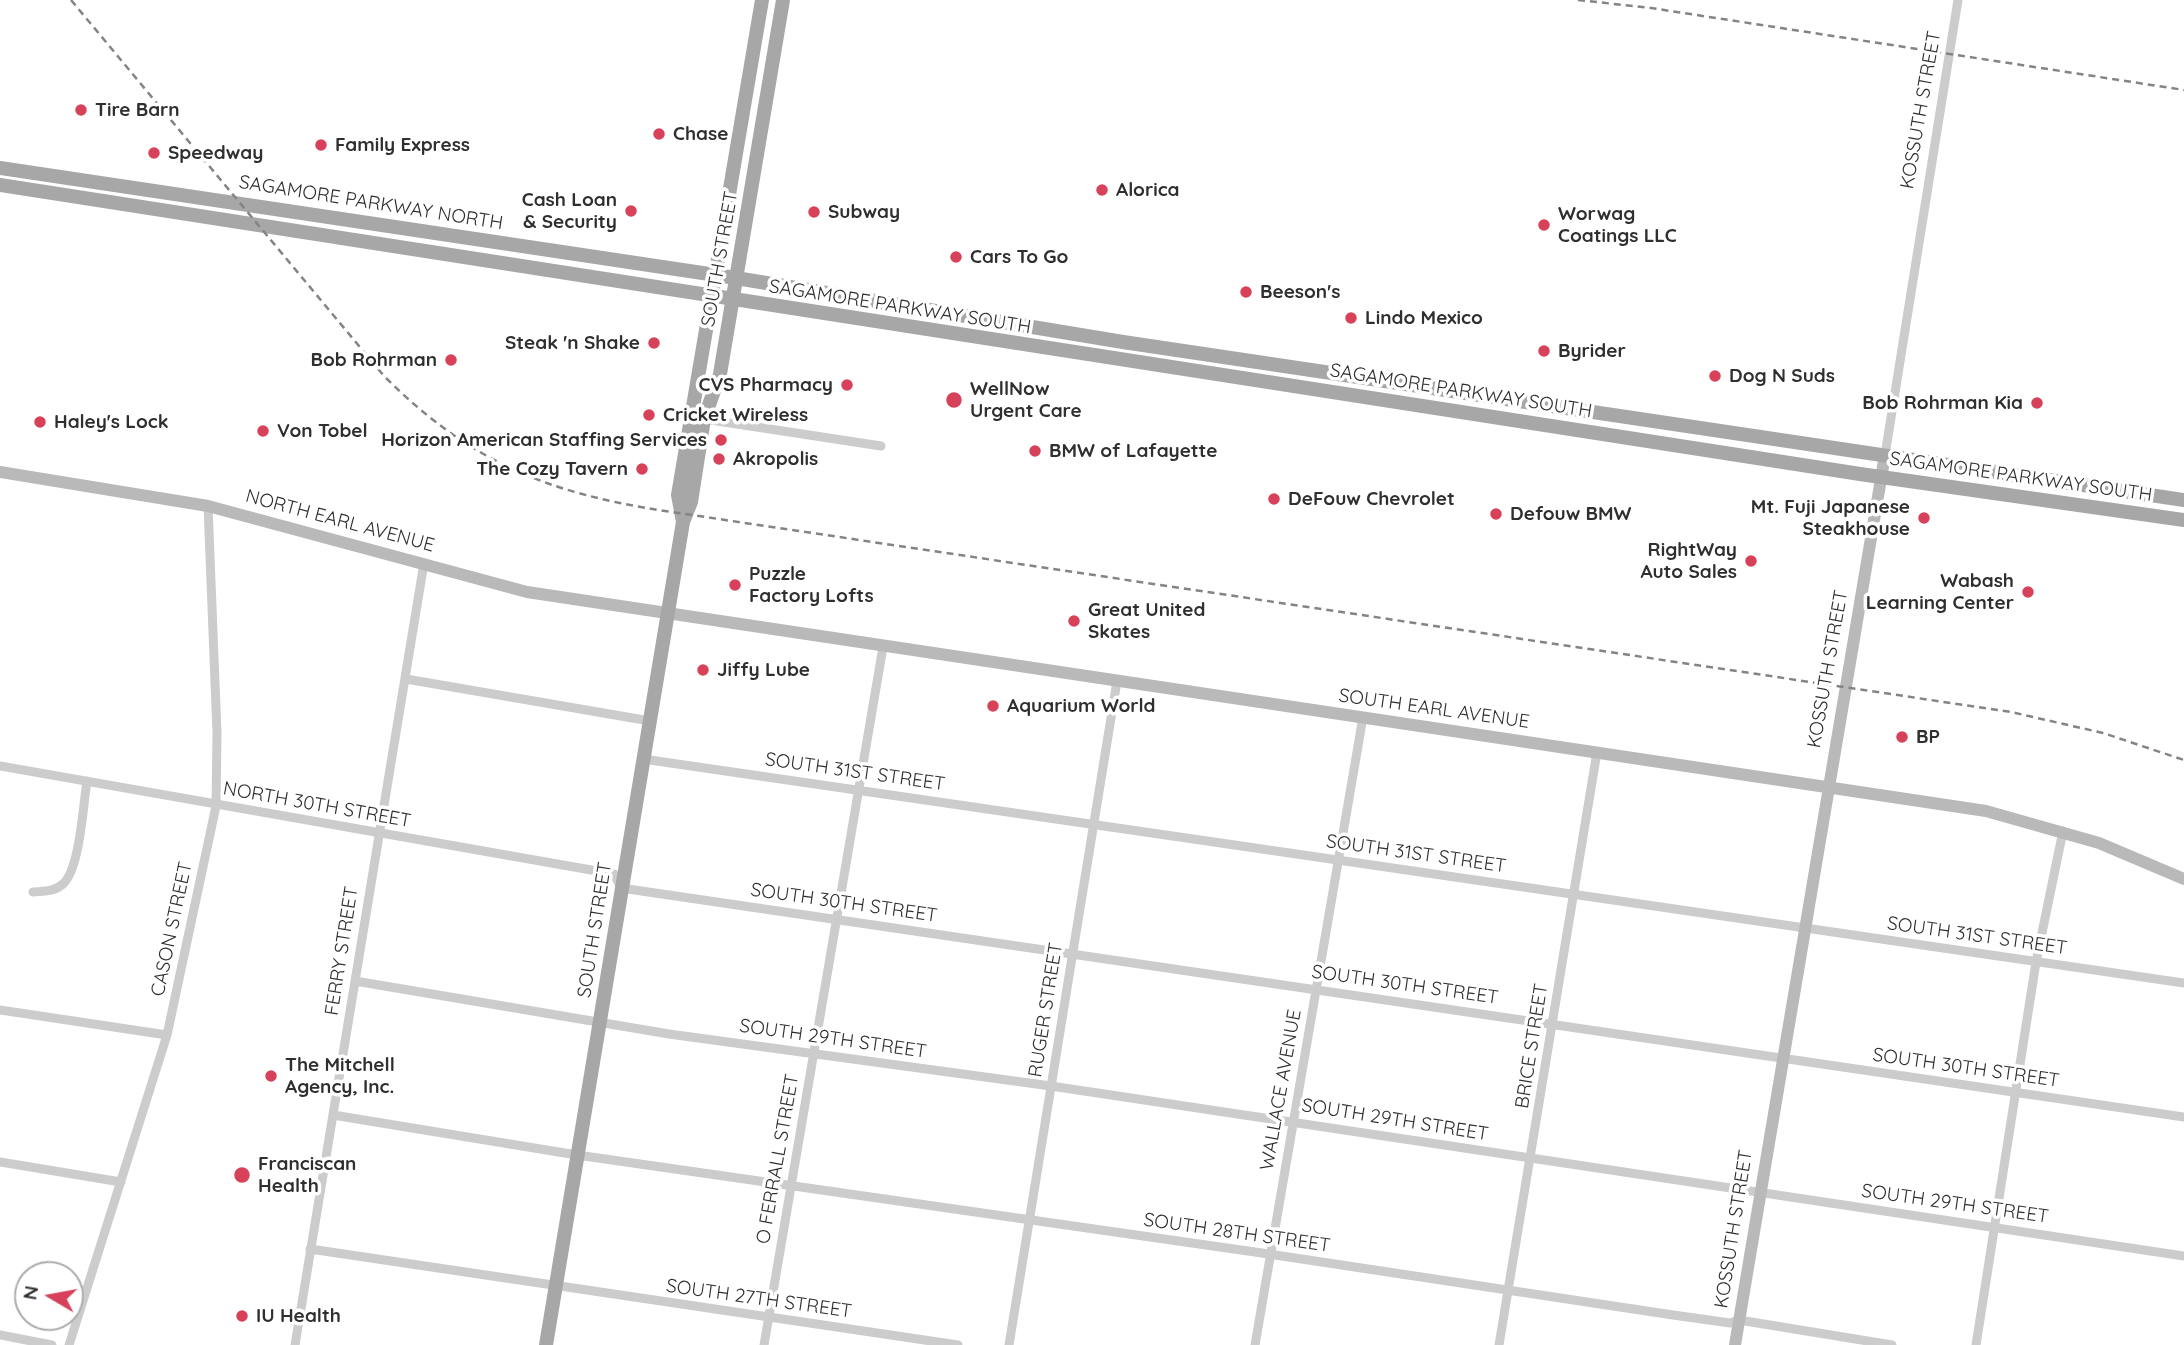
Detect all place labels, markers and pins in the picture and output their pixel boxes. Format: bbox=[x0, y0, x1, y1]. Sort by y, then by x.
place label: Tire Barn bbox=[95, 99, 180, 121]
marker: Tire Barn bbox=[73, 102, 89, 118]
place label: Chase bbox=[673, 123, 728, 145]
marker: Chase bbox=[651, 126, 667, 142]
place label: Family Express bbox=[335, 134, 470, 156]
marker: Family Express bbox=[313, 137, 329, 153]
place label: Speedway bbox=[168, 142, 263, 164]
marker: Speedway bbox=[146, 145, 162, 161]
place label: Alorica bbox=[1116, 179, 1179, 201]
marker: Alorica bbox=[1094, 182, 1110, 198]
place label: Cash Loan & Security bbox=[522, 189, 617, 233]
place label: Subway bbox=[828, 201, 900, 223]
marker: Cash Loan & Security bbox=[623, 203, 639, 219]
place label: Worwag Coatings LLC bbox=[1558, 203, 1677, 247]
marker: Subway bbox=[806, 204, 822, 220]
marker: Worwag Coatings LLC bbox=[1536, 217, 1552, 233]
place label: Cars To Go bbox=[970, 246, 1068, 268]
marker: Cars To Go bbox=[948, 249, 964, 265]
place label: Beeson's bbox=[1260, 281, 1340, 303]
marker: Beeson's bbox=[1238, 284, 1254, 300]
place label: Lindo Mexico bbox=[1365, 307, 1483, 329]
marker: Lindo Mexico bbox=[1343, 310, 1359, 326]
place label: Steak 'n Shake bbox=[505, 332, 640, 354]
marker: Steak 'n Shake bbox=[646, 335, 662, 351]
place label: Byrider bbox=[1558, 340, 1626, 362]
marker: Byrider bbox=[1536, 343, 1552, 359]
place label: Bob Rohrman bbox=[310, 349, 437, 371]
marker: Bob Rohrman bbox=[443, 352, 459, 368]
place label: Dog N Suds bbox=[1729, 365, 1835, 387]
marker: Dog N Suds bbox=[1707, 368, 1723, 384]
place label: CVS Pharmacy bbox=[698, 374, 833, 396]
marker: CVS Pharmacy bbox=[839, 377, 855, 393]
place label: WellNow Urgent Care bbox=[970, 378, 1082, 422]
marker: WellNow Urgent Care bbox=[944, 390, 964, 410]
place label: Bob Rohrman Kia bbox=[1862, 392, 2023, 414]
marker: Bob Rohrman Kia bbox=[2029, 395, 2045, 411]
place label: Cricket Wireless bbox=[663, 404, 808, 426]
marker: Cricket Wireless bbox=[641, 407, 657, 423]
place label: Haley's Lock bbox=[54, 411, 169, 433]
marker: Haley's Lock bbox=[32, 414, 48, 430]
place label: Von Tobel bbox=[277, 420, 368, 442]
marker: Von Tobel bbox=[255, 423, 271, 439]
place label: Horizon American Staffing Services bbox=[381, 429, 707, 451]
marker: Horizon American Staffing Services bbox=[713, 432, 729, 448]
place label: BMW of Lafayette bbox=[1049, 440, 1217, 462]
marker: BMW of Lafayette bbox=[1027, 443, 1043, 459]
place label: Akropolis bbox=[733, 448, 818, 470]
marker: Akropolis bbox=[711, 451, 727, 467]
place label: The Cozy Tavern bbox=[476, 458, 628, 480]
marker: The Cozy Tavern bbox=[634, 461, 650, 477]
place label: DeFouw Chevrolet bbox=[1288, 488, 1455, 510]
marker: DeFouw Chevrolet bbox=[1266, 491, 1282, 507]
place label: Mt. Fuji Japanese Steakhouse bbox=[1751, 496, 1910, 540]
place label: Defouw BMW bbox=[1510, 503, 1632, 525]
marker: Defouw BMW bbox=[1488, 506, 1504, 522]
marker: Mt. Fuji Japanese Steakhouse bbox=[1916, 510, 1932, 526]
place label: RightWay Auto Sales bbox=[1640, 539, 1737, 583]
marker: RightWay Auto Sales bbox=[1743, 553, 1759, 569]
place label: Puzzle Factory Lofts bbox=[749, 563, 874, 607]
place label: Wabash Learning Center bbox=[1866, 570, 2014, 614]
marker: Puzzle Factory Lofts bbox=[727, 577, 743, 593]
marker: Wabash Learning Center bbox=[2020, 584, 2036, 600]
place label: Great United Skates bbox=[1088, 599, 1205, 643]
marker: Great United Skates bbox=[1066, 613, 1082, 629]
place label: Jiffy Lube bbox=[717, 659, 810, 681]
marker: Jiffy Lube bbox=[695, 662, 711, 678]
place label: Aquarium World bbox=[1007, 695, 1155, 717]
marker: Aquarium World bbox=[985, 698, 1001, 714]
place label: BP bbox=[1916, 726, 1940, 748]
marker: BP bbox=[1894, 729, 1910, 745]
place label: The Mitchell Agency, Inc. bbox=[285, 1054, 395, 1098]
marker: The Mitchell Agency, Inc. bbox=[263, 1068, 279, 1084]
place label: Franciscan Health bbox=[258, 1153, 356, 1197]
marker: Franciscan Health bbox=[232, 1165, 252, 1185]
place label: IU Health bbox=[256, 1305, 341, 1327]
marker: IU Health bbox=[234, 1308, 250, 1324]

